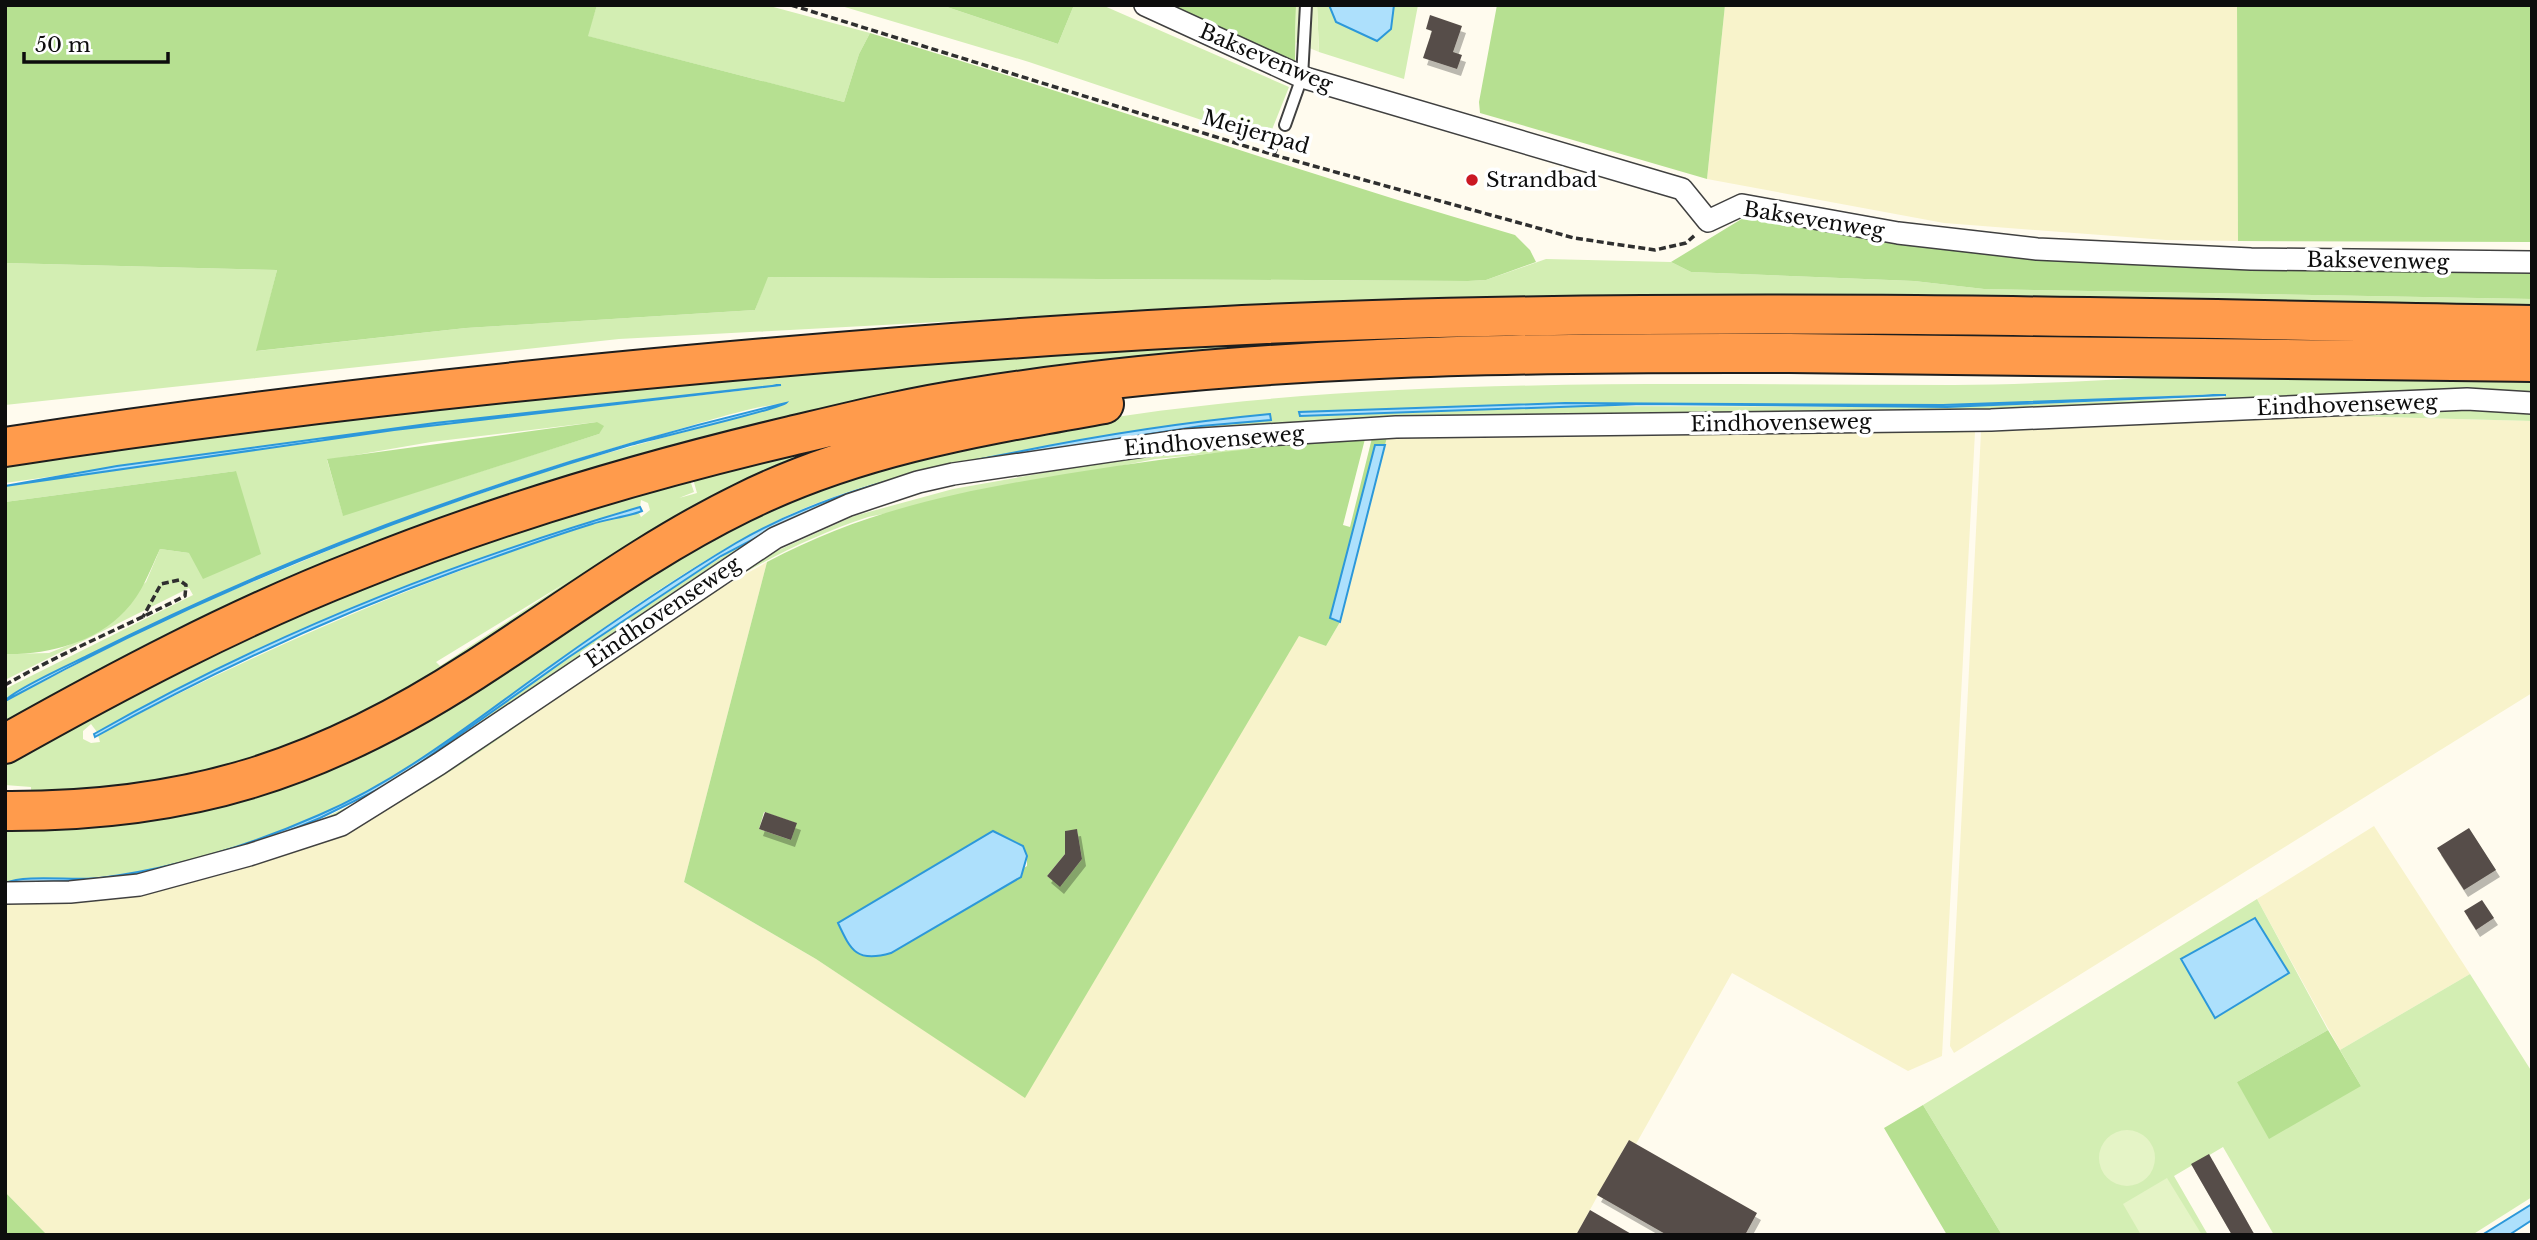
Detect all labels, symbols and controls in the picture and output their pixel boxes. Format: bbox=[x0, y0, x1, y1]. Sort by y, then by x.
street label: Baksevenweg bbox=[1195, 18, 1337, 98]
scale bar bbox=[24, 21, 168, 65]
text: 50 m bbox=[35, 32, 91, 58]
street label: Meijerpad bbox=[1200, 104, 1312, 160]
place label: Strandbad bbox=[1486, 167, 1597, 193]
marker: Strandbad bbox=[1464, 172, 1480, 188]
street label: Baksevenweg bbox=[1742, 196, 1887, 244]
street label: Baksevenweg bbox=[2307, 247, 2450, 275]
street label: Eindhovenseweg bbox=[2256, 389, 2438, 421]
street label: Eindhovenseweg bbox=[1690, 408, 1872, 438]
street label: Eindhovenseweg bbox=[1123, 420, 1306, 462]
street label: Eindhovenseweg bbox=[581, 550, 746, 673]

